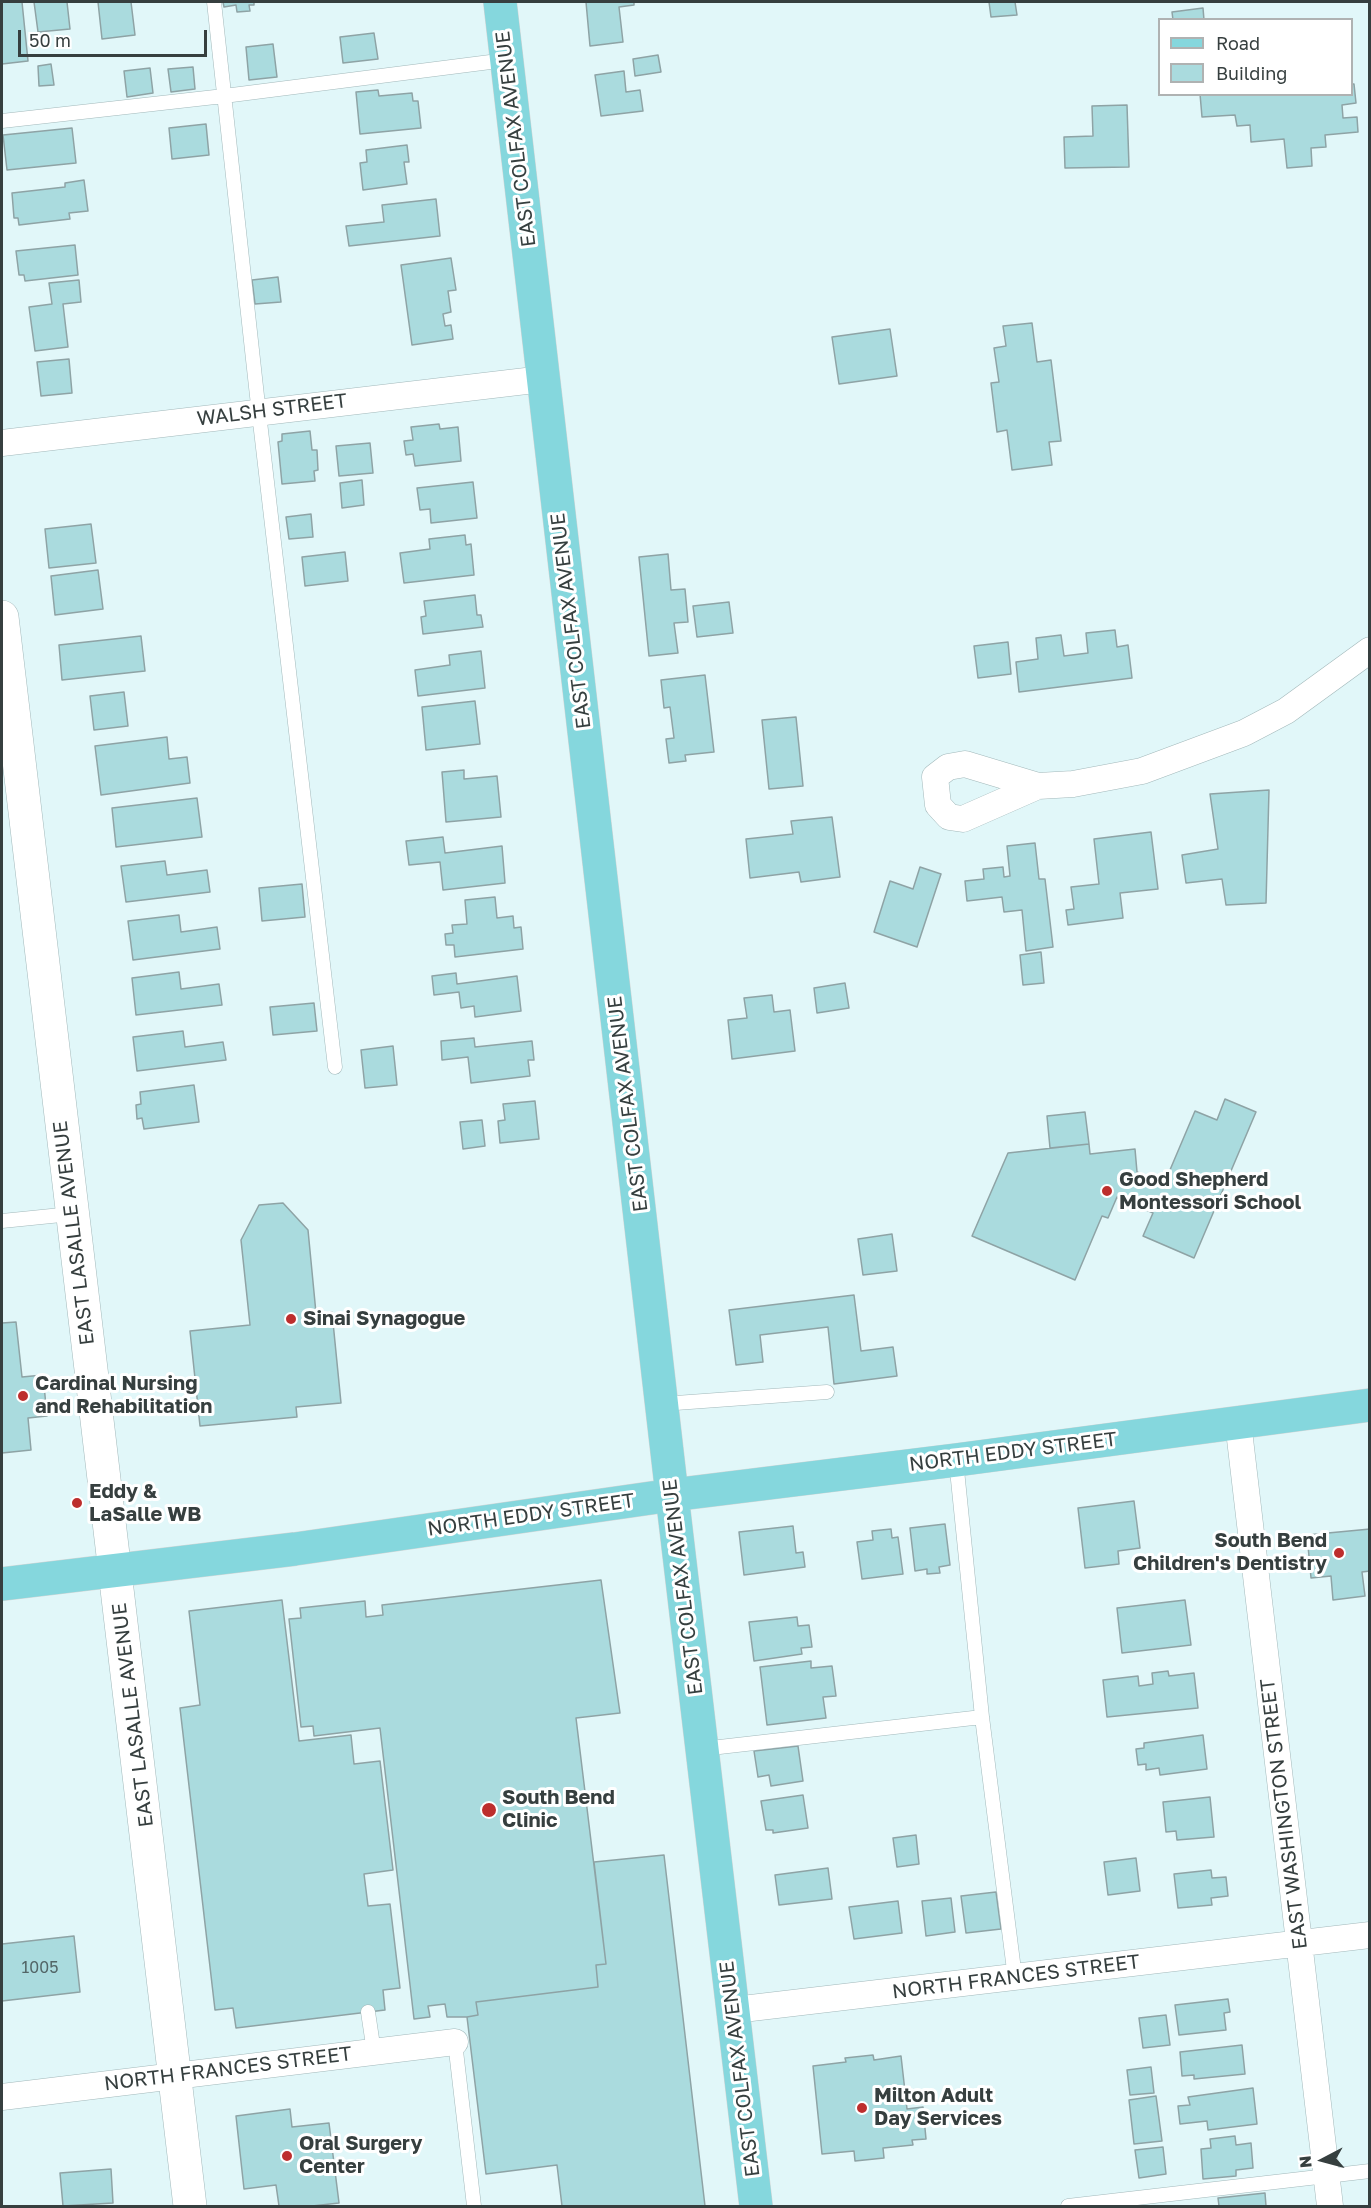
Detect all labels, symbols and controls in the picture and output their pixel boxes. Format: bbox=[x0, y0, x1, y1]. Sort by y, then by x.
scale bar bbox=[21, 18, 210, 56]
legend bbox=[1158, 18, 1353, 96]
text: 50 m bbox=[29, 29, 71, 51]
street label: EAST COLFAX AVENUE bbox=[491, 30, 541, 248]
text: Road bbox=[1216, 32, 1260, 54]
text: Building bbox=[1216, 62, 1287, 84]
street label: WALSH STREET bbox=[196, 389, 348, 431]
street label: EAST COLFAX AVENUE bbox=[546, 512, 596, 730]
street label: EAST COLFAX AVENUE bbox=[603, 995, 653, 1213]
street label: EAST LASALLE AVENUE bbox=[48, 1119, 100, 1347]
place label: Good Shepherd Montessori School bbox=[1119, 1168, 1301, 1215]
marker: Good Shepherd Montessori School bbox=[1100, 1184, 1114, 1198]
place label: Sinai Synagogue bbox=[303, 1307, 465, 1331]
marker: Sinai Synagogue bbox=[284, 1312, 298, 1326]
place label: Cardinal Nursing and Rehabilitation bbox=[35, 1372, 212, 1419]
marker: Cardinal Nursing and Rehabilitation bbox=[16, 1389, 30, 1403]
street label: NORTH EDDY STREET bbox=[908, 1427, 1118, 1477]
street label: EAST COLFAX AVENUE bbox=[658, 1478, 708, 1696]
place label: Eddy & LaSalle WB bbox=[89, 1480, 201, 1527]
street label: NORTH EDDY STREET bbox=[426, 1489, 636, 1541]
marker: Eddy & LaSalle WB bbox=[70, 1496, 84, 1510]
place label: South Bend Children's Dentistry bbox=[1133, 1529, 1327, 1576]
marker: South Bend Children's Dentistry bbox=[1332, 1546, 1346, 1560]
street label: EAST LASALLE AVENUE bbox=[107, 1601, 159, 1829]
street label: EAST WASHINGTON STREET bbox=[1255, 1677, 1313, 1951]
place label: South Bend Clinic bbox=[502, 1786, 615, 1833]
marker: South Bend Clinic bbox=[480, 1801, 498, 1819]
street label: NORTH FRANCES STREET bbox=[891, 1950, 1141, 2004]
house number: 1005 bbox=[22, 1958, 58, 1978]
street label: EAST COLFAX AVENUE bbox=[715, 1960, 765, 2178]
street label: NORTH FRANCES STREET bbox=[103, 2042, 353, 2096]
place label: Milton Adult Day Services bbox=[874, 2084, 1002, 2131]
marker: Milton Adult Day Services bbox=[855, 2101, 869, 2115]
north arrow bbox=[1293, 2130, 1353, 2190]
place label: Oral Surgery Center bbox=[299, 2132, 422, 2179]
marker: Oral Surgery Center bbox=[280, 2149, 294, 2163]
text: N bbox=[1295, 2155, 1316, 2169]

